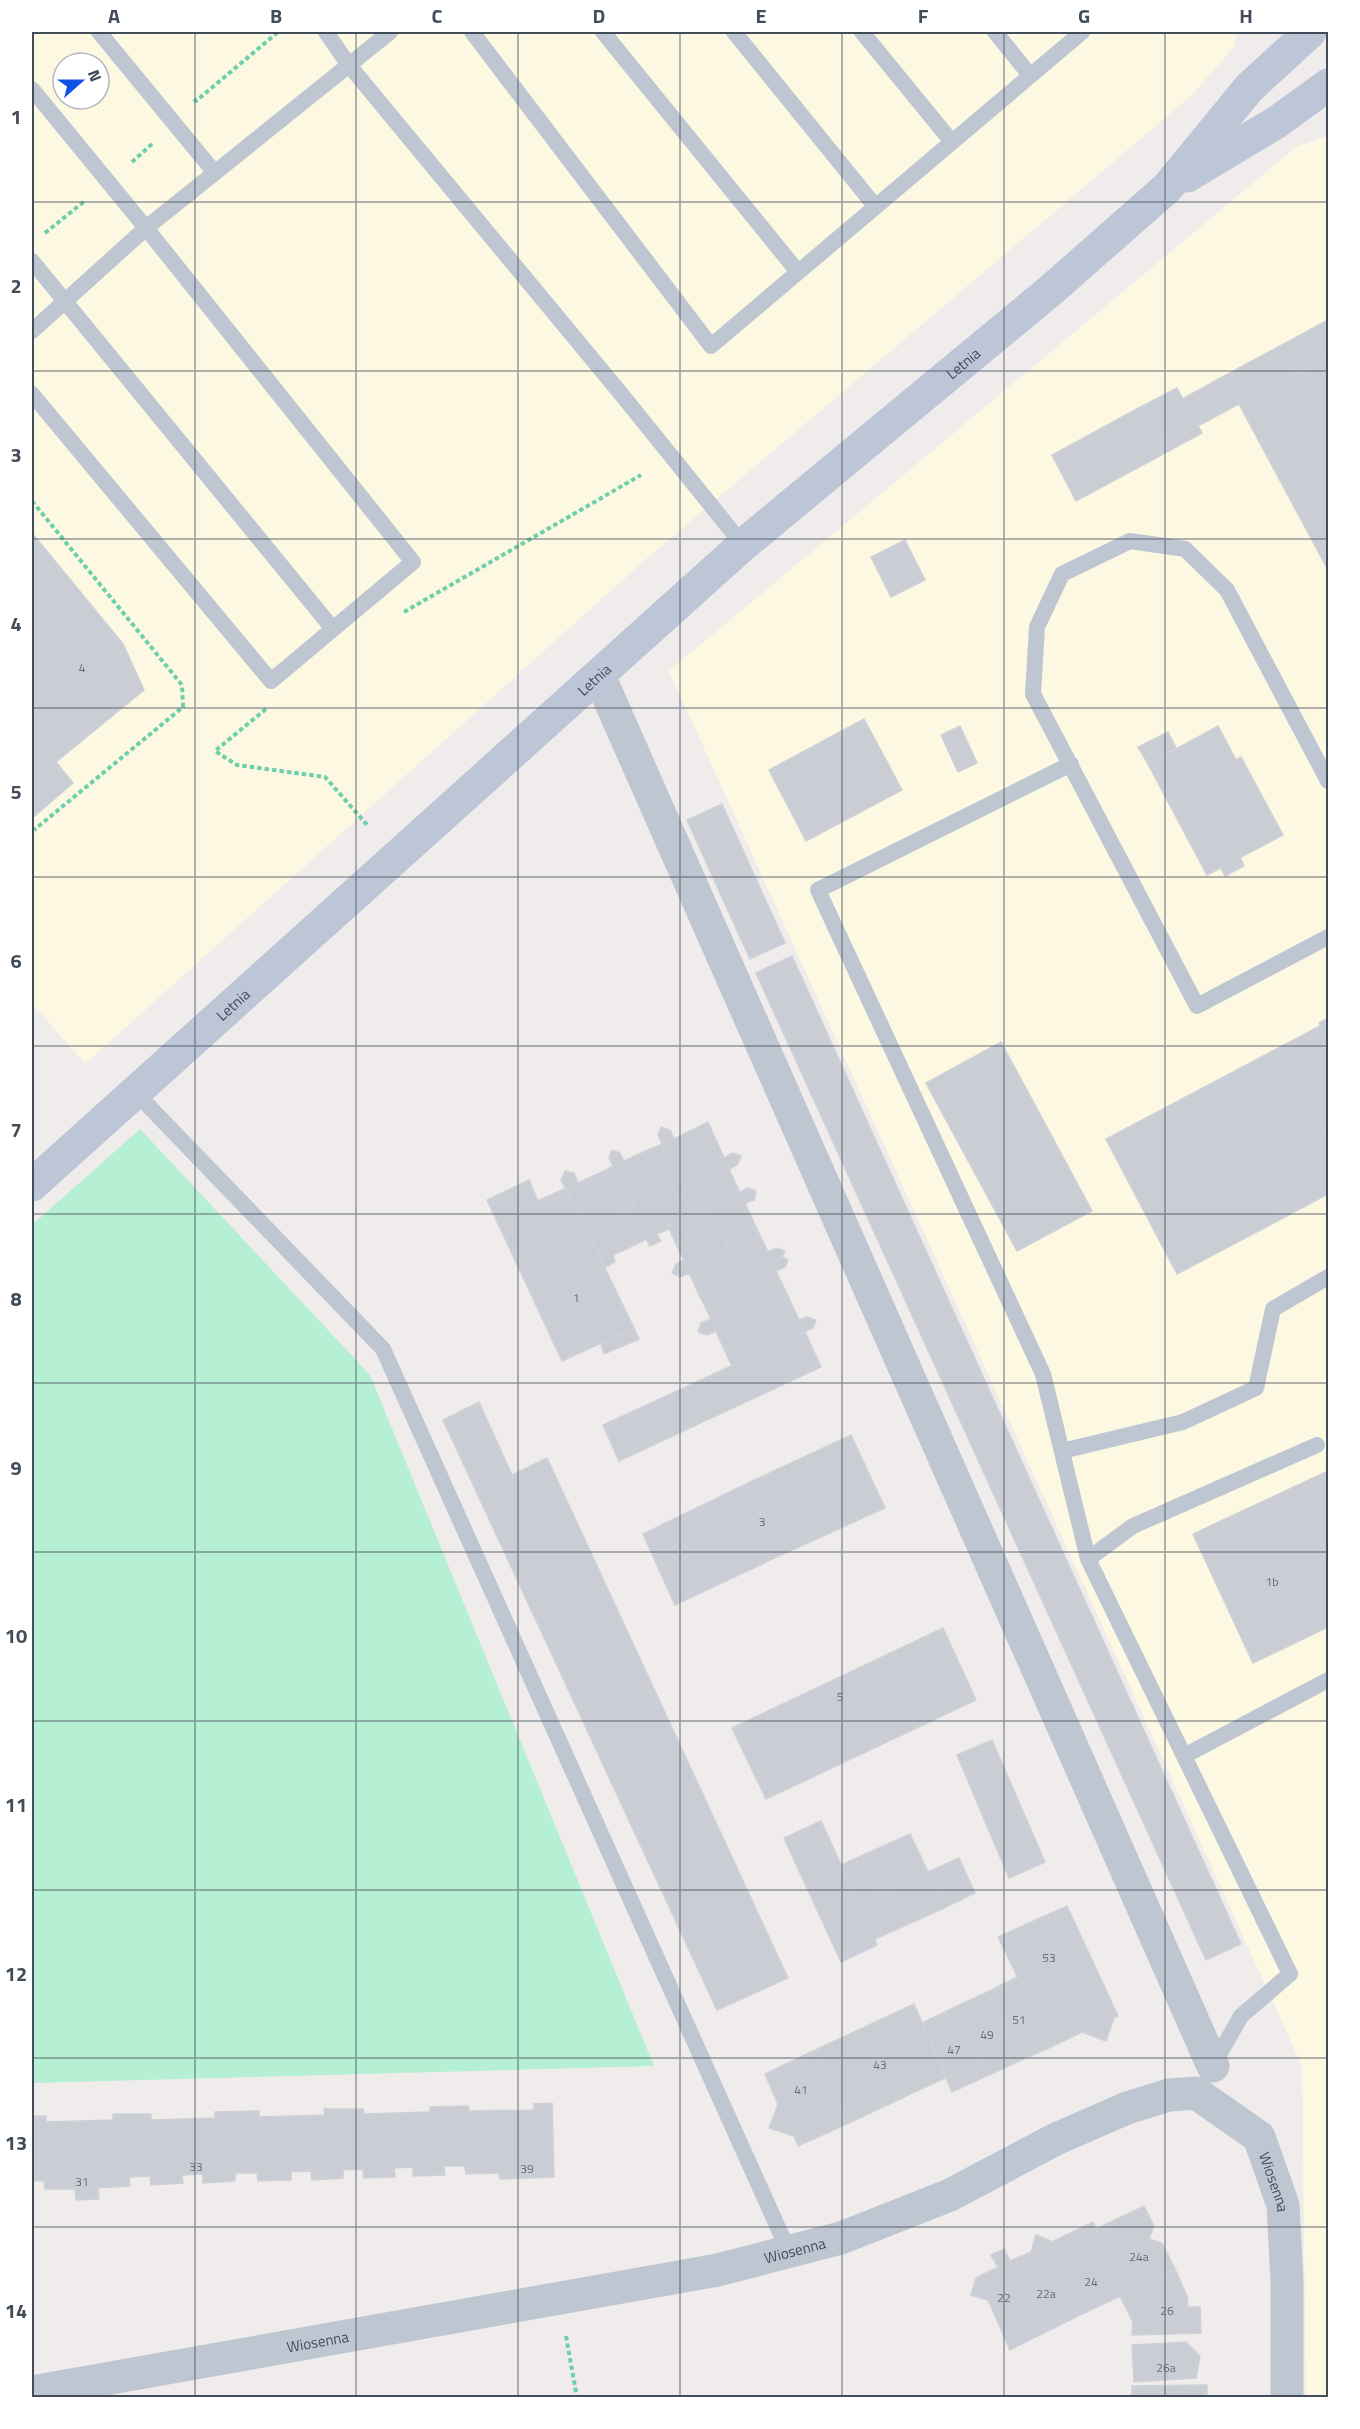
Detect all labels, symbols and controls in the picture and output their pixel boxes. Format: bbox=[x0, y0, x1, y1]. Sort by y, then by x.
text: A bbox=[108, 0, 120, 31]
text: B bbox=[270, 0, 282, 31]
text: C bbox=[432, 0, 443, 31]
text: D bbox=[593, 0, 605, 31]
text: E bbox=[755, 0, 767, 31]
text: F bbox=[918, 0, 929, 31]
text: G bbox=[1078, 0, 1090, 31]
text: H bbox=[1239, 0, 1253, 31]
north arrow bbox=[51, 51, 111, 111]
text: N bbox=[82, 66, 108, 85]
text: 1 bbox=[10, 101, 22, 132]
text: 2 bbox=[10, 270, 22, 301]
street label: Letnia bbox=[941, 341, 985, 384]
text: 3 bbox=[10, 439, 22, 470]
text: 4 bbox=[10, 608, 22, 639]
street label: Letnia bbox=[572, 657, 616, 701]
house number: 4 bbox=[79, 658, 86, 677]
text: 5 bbox=[10, 776, 22, 807]
text: 6 bbox=[10, 945, 22, 976]
street label: Letnia bbox=[211, 983, 255, 1026]
text: 7 bbox=[10, 1114, 22, 1145]
text: 8 bbox=[10, 1283, 22, 1314]
house number: 1 bbox=[573, 1288, 579, 1307]
text: 9 bbox=[10, 1452, 22, 1483]
house number: 3 bbox=[759, 1512, 765, 1531]
house number: 1b bbox=[1265, 1572, 1279, 1591]
text: 10 bbox=[5, 1620, 27, 1651]
house number: 5 bbox=[837, 1687, 844, 1706]
text: 11 bbox=[5, 1789, 27, 1820]
house number: 53 bbox=[1042, 1948, 1056, 1967]
text: 12 bbox=[5, 1958, 27, 1989]
house number: 51 bbox=[1012, 2010, 1026, 2029]
house number: 49 bbox=[980, 2025, 994, 2044]
house number: 47 bbox=[947, 2040, 961, 2059]
house number: 43 bbox=[873, 2055, 887, 2074]
house number: 41 bbox=[794, 2080, 808, 2099]
text: 13 bbox=[5, 2127, 27, 2158]
street label: Wiosenna bbox=[1254, 2149, 1295, 2213]
house number: 33 bbox=[189, 2157, 203, 2176]
house number: 39 bbox=[520, 2159, 534, 2178]
house number: 31 bbox=[75, 2172, 89, 2191]
street label: Wiosenna bbox=[761, 2231, 828, 2269]
house number: 24a bbox=[1129, 2247, 1149, 2266]
house number: 24 bbox=[1084, 2272, 1098, 2291]
house number: 22a bbox=[1036, 2284, 1056, 2303]
house number: 22 bbox=[997, 2288, 1011, 2307]
text: 14 bbox=[5, 2295, 27, 2326]
house number: 26 bbox=[1160, 2301, 1174, 2320]
street label: Wiosenna bbox=[285, 2324, 351, 2358]
house number: 26a bbox=[1156, 2358, 1176, 2377]

